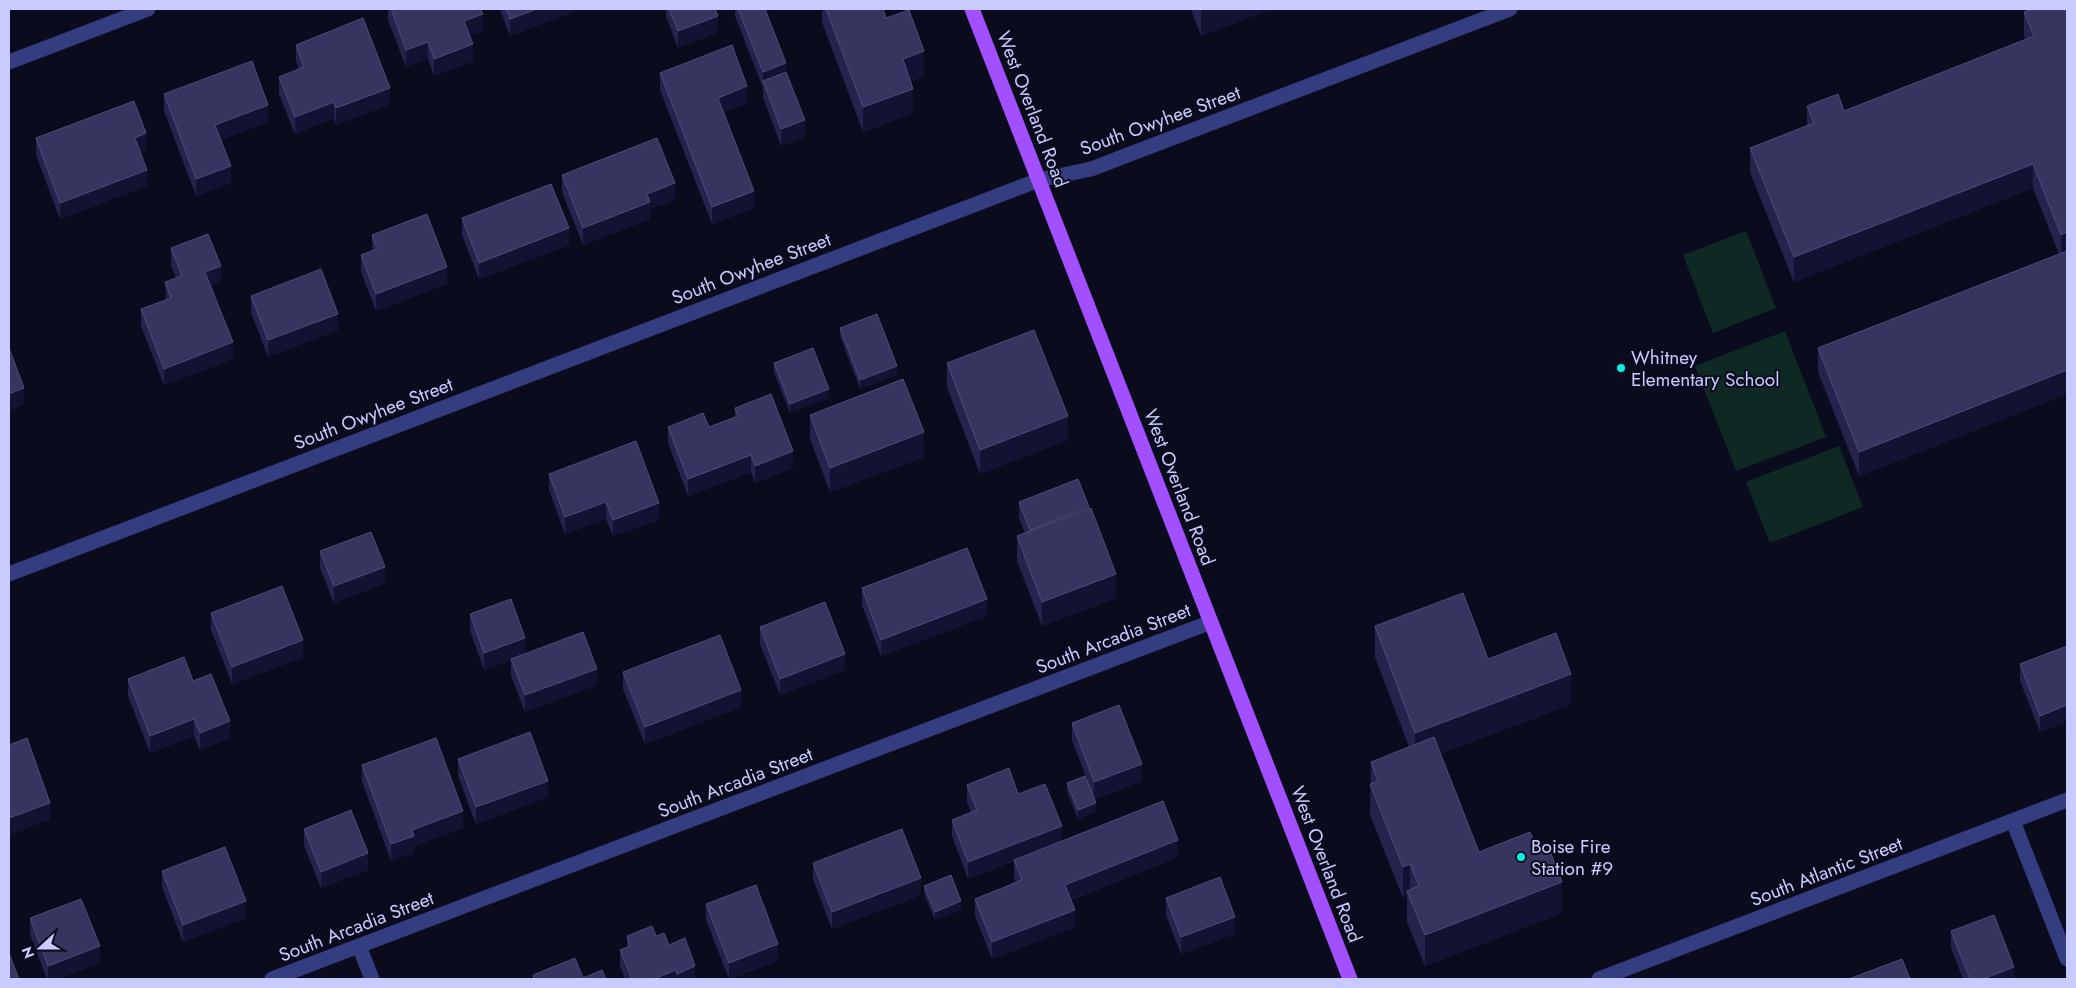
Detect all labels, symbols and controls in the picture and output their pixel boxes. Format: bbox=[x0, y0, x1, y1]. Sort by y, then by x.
street label: West Overland Road bbox=[990, 27, 1075, 191]
street label: South Owyhee Street bbox=[1076, 79, 1244, 162]
street label: South Owyhee Street bbox=[668, 225, 835, 311]
place label: Whitney Elementary School bbox=[1631, 344, 1780, 393]
marker: Whitney Elementary School bbox=[1615, 362, 1627, 374]
street label: South Owyhee Street bbox=[290, 370, 457, 456]
street label: West Overland Road bbox=[1137, 405, 1222, 569]
street label: South Arcadia Street bbox=[1032, 596, 1195, 680]
street label: South Arcadia Street bbox=[654, 740, 817, 824]
street label: West Overland Road bbox=[1284, 782, 1369, 946]
street label: South Atlantic Street bbox=[1746, 830, 1907, 913]
place label: Boise Fire Station #9 bbox=[1531, 833, 1613, 882]
marker: Boise Fire Station #9 bbox=[1515, 851, 1527, 863]
street label: South Arcadia Street bbox=[275, 884, 438, 968]
north arrow bbox=[15, 923, 65, 973]
text: N bbox=[17, 944, 39, 961]

